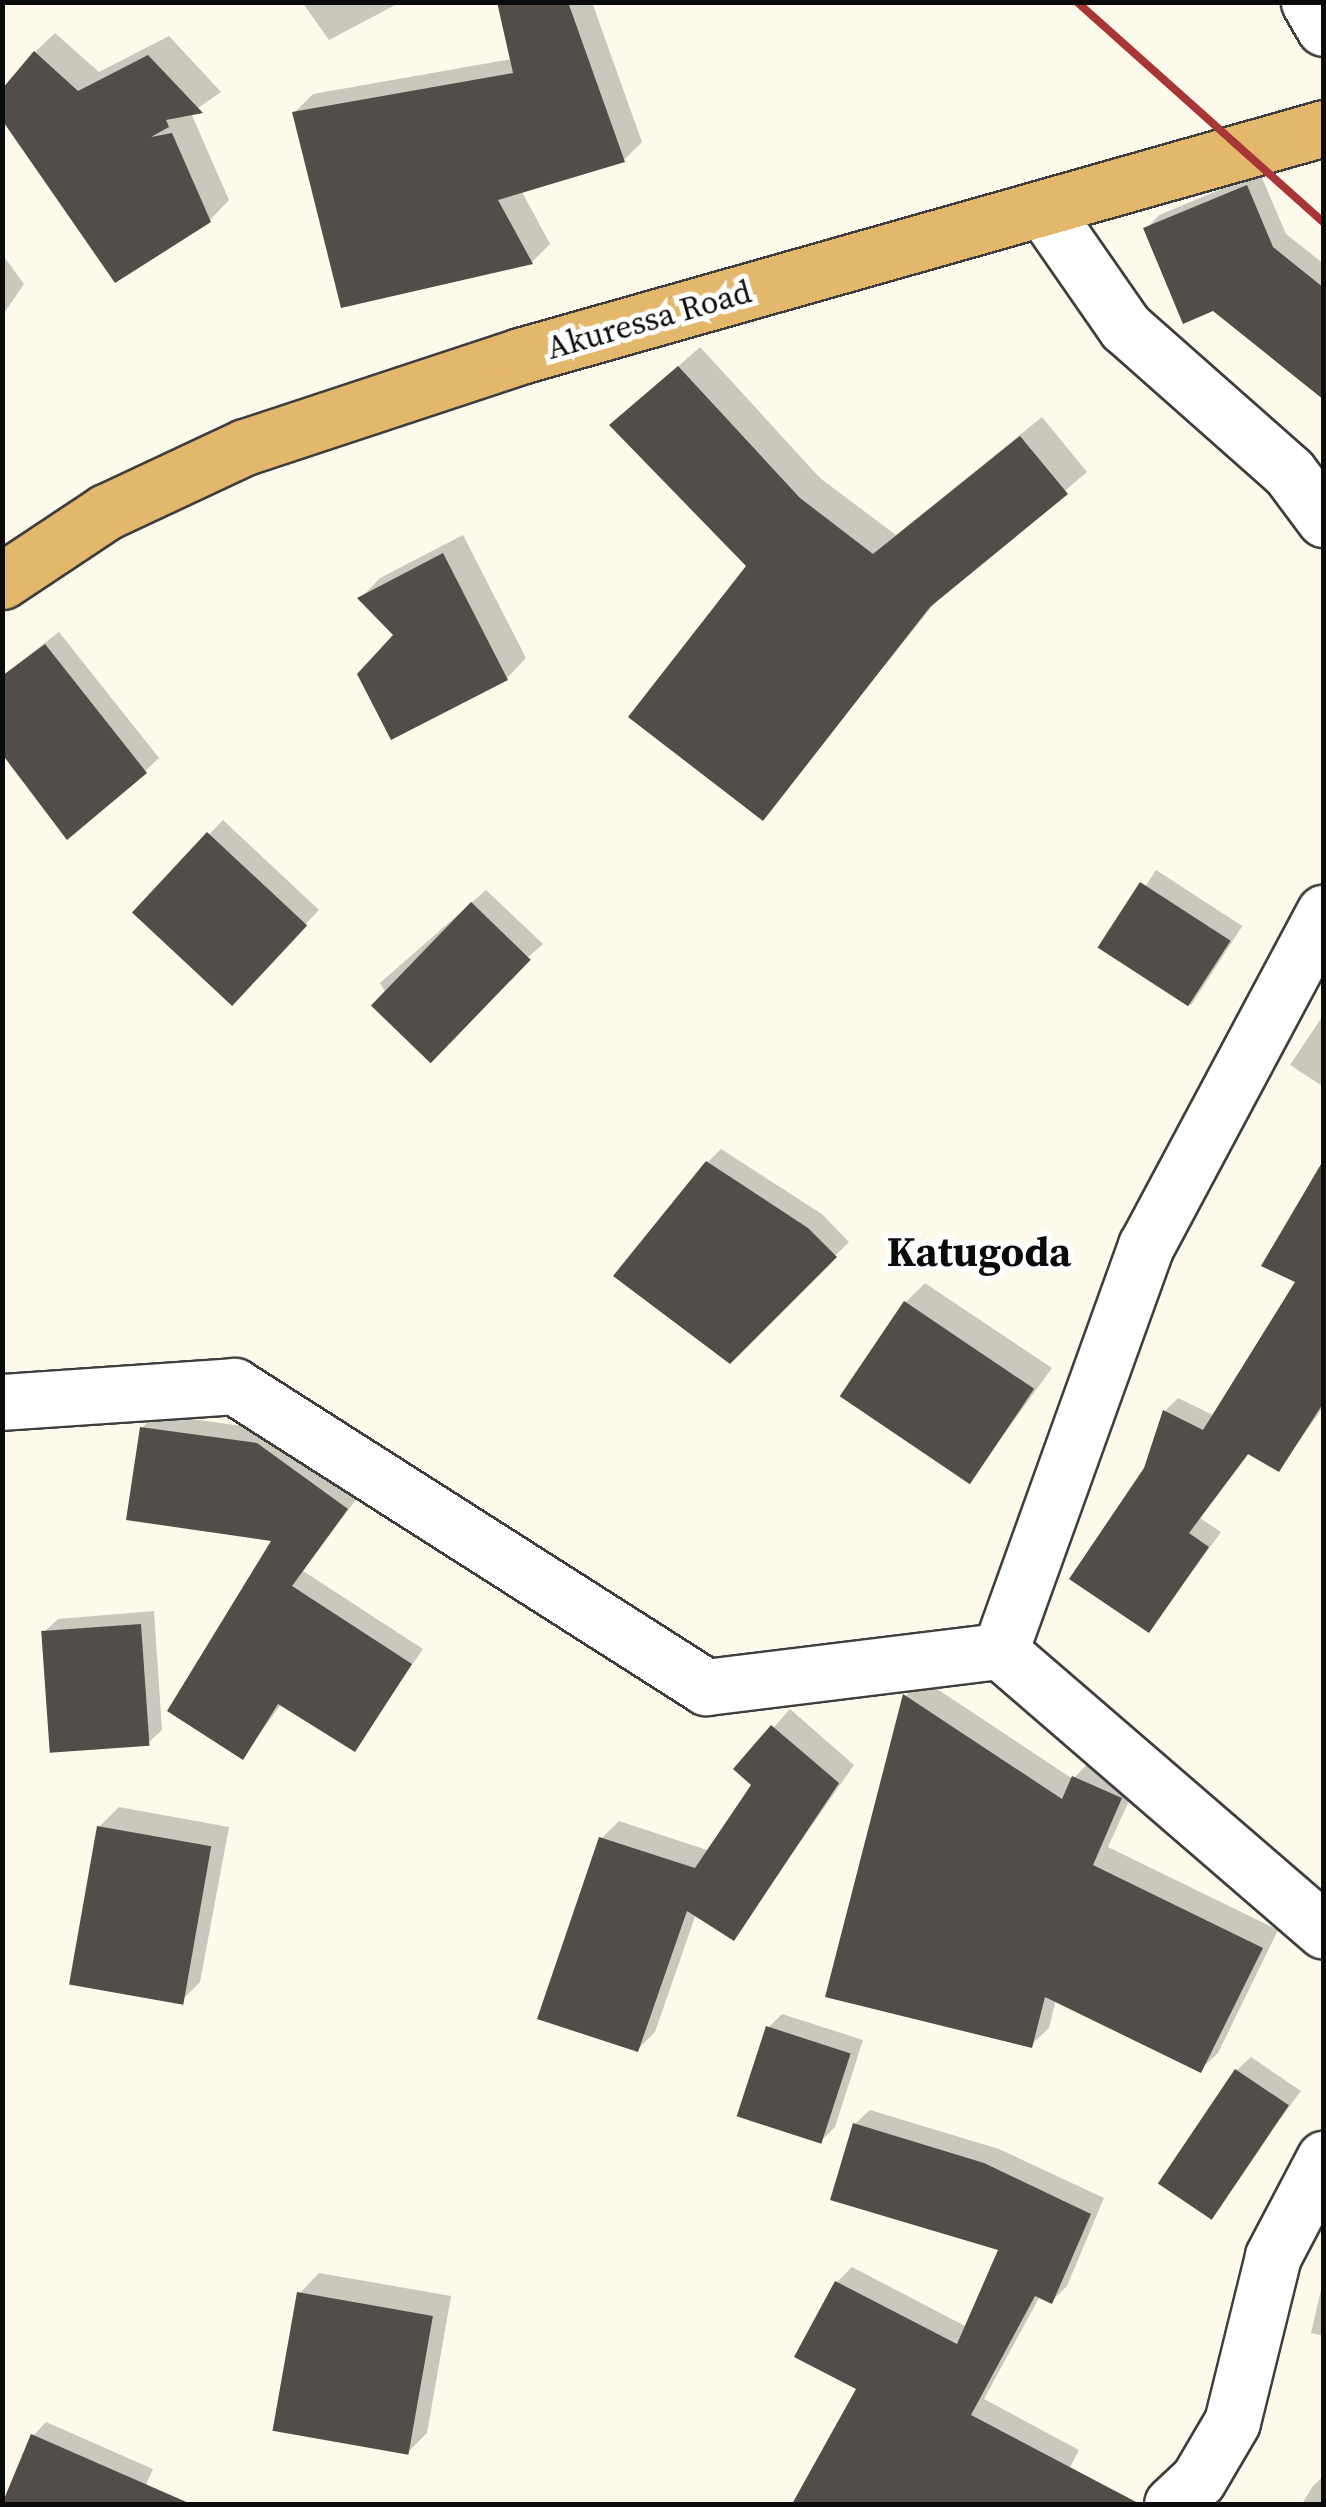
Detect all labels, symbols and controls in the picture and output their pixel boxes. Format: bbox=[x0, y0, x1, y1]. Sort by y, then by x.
street label: Akuressa Road bbox=[542, 272, 756, 368]
district label: Katugoda bbox=[887, 1226, 1071, 1276]

